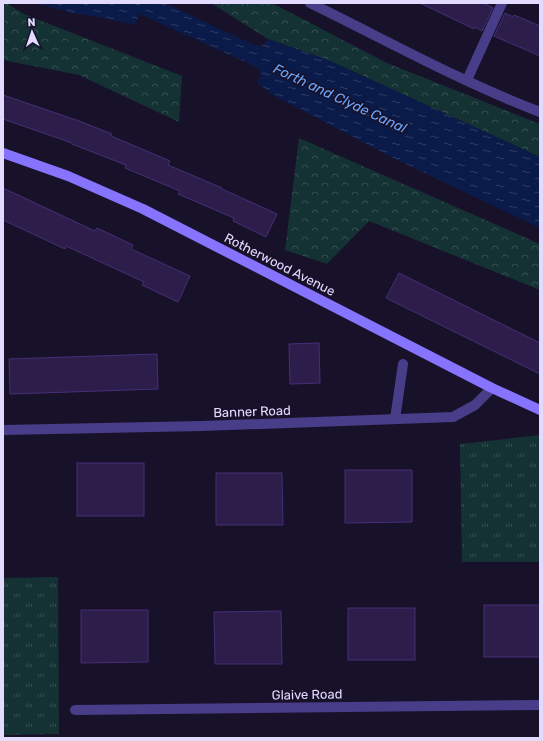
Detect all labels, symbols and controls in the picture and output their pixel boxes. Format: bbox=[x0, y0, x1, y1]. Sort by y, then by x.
north arrow bbox=[12, 12, 52, 52]
text: N bbox=[27, 16, 36, 29]
water label: Forth and Clyde Canal bbox=[271, 60, 410, 137]
street label: Rotherwood Avenue bbox=[222, 230, 338, 299]
street label: Banner Road bbox=[213, 403, 291, 420]
street label: Glaive Road bbox=[272, 686, 342, 703]

